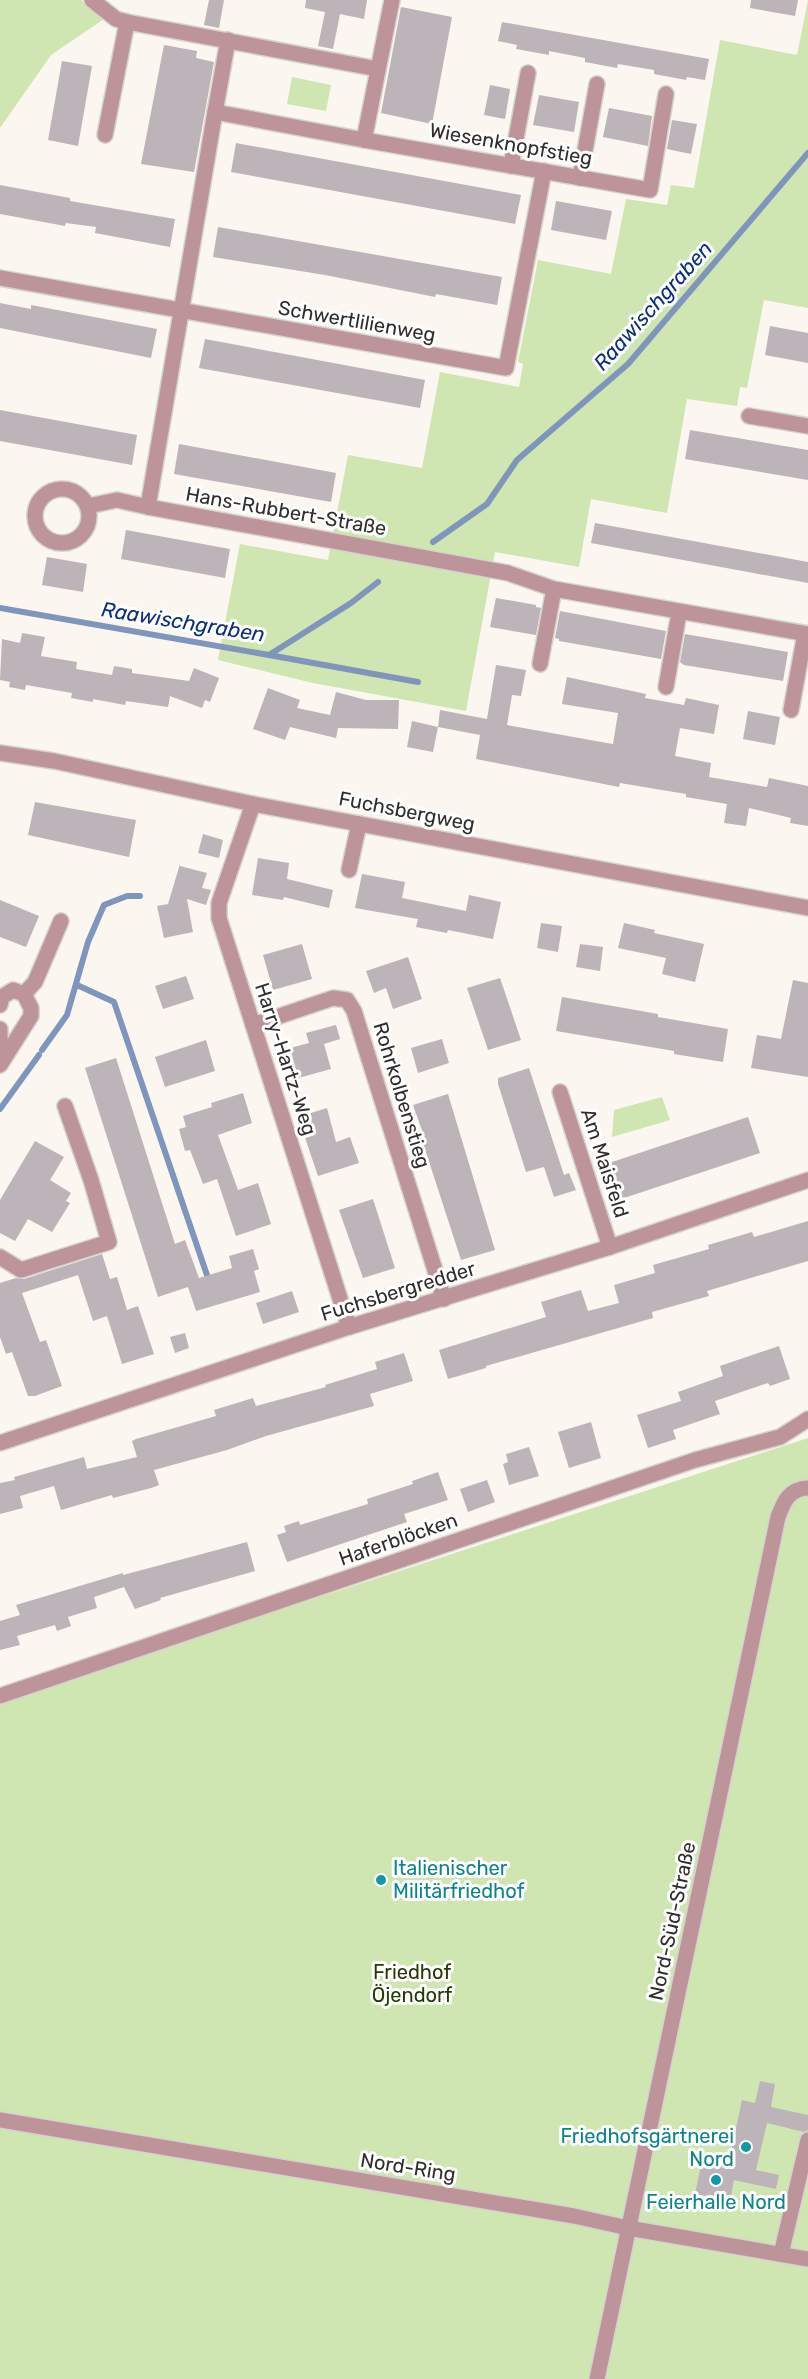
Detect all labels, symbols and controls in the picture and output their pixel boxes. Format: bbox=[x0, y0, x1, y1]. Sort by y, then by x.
street label: Wiesenknopfstieg bbox=[428, 118, 594, 170]
water label: Raawischgraben bbox=[588, 236, 717, 375]
street label: Schwertlilienweg bbox=[276, 295, 438, 347]
street label: Hans-Rubbert-Straße bbox=[184, 482, 388, 540]
water label: Raawischgraben bbox=[100, 596, 267, 647]
street label: Fuchsbergweg bbox=[337, 786, 477, 836]
street label: Harry-Hartz-Weg bbox=[250, 980, 322, 1138]
street label: Rohrkolbenstieg bbox=[368, 1019, 436, 1171]
street label: Am Maisfeld bbox=[576, 1105, 634, 1221]
street label: Fuchsbergredder bbox=[318, 1256, 479, 1326]
street label: Haferblöcken bbox=[335, 1507, 461, 1571]
street label: Nord-Süd-Straße bbox=[643, 1840, 701, 2002]
place label: Italienischer Militärfriedhof bbox=[393, 1856, 525, 1903]
marker: Italienischer Militärfriedhof bbox=[374, 1873, 388, 1887]
park label: Friedhof Öjendorf bbox=[372, 1960, 453, 2007]
place label: Friedhofsgärtnerei Nord bbox=[560, 2124, 734, 2171]
marker: Friedhofsgärtnerei Nord bbox=[739, 2140, 753, 2154]
street label: Nord-Ring bbox=[359, 2148, 457, 2186]
marker: Feierhalle Nord bbox=[709, 2173, 723, 2187]
place label: Feierhalle Nord bbox=[646, 2190, 786, 2214]

